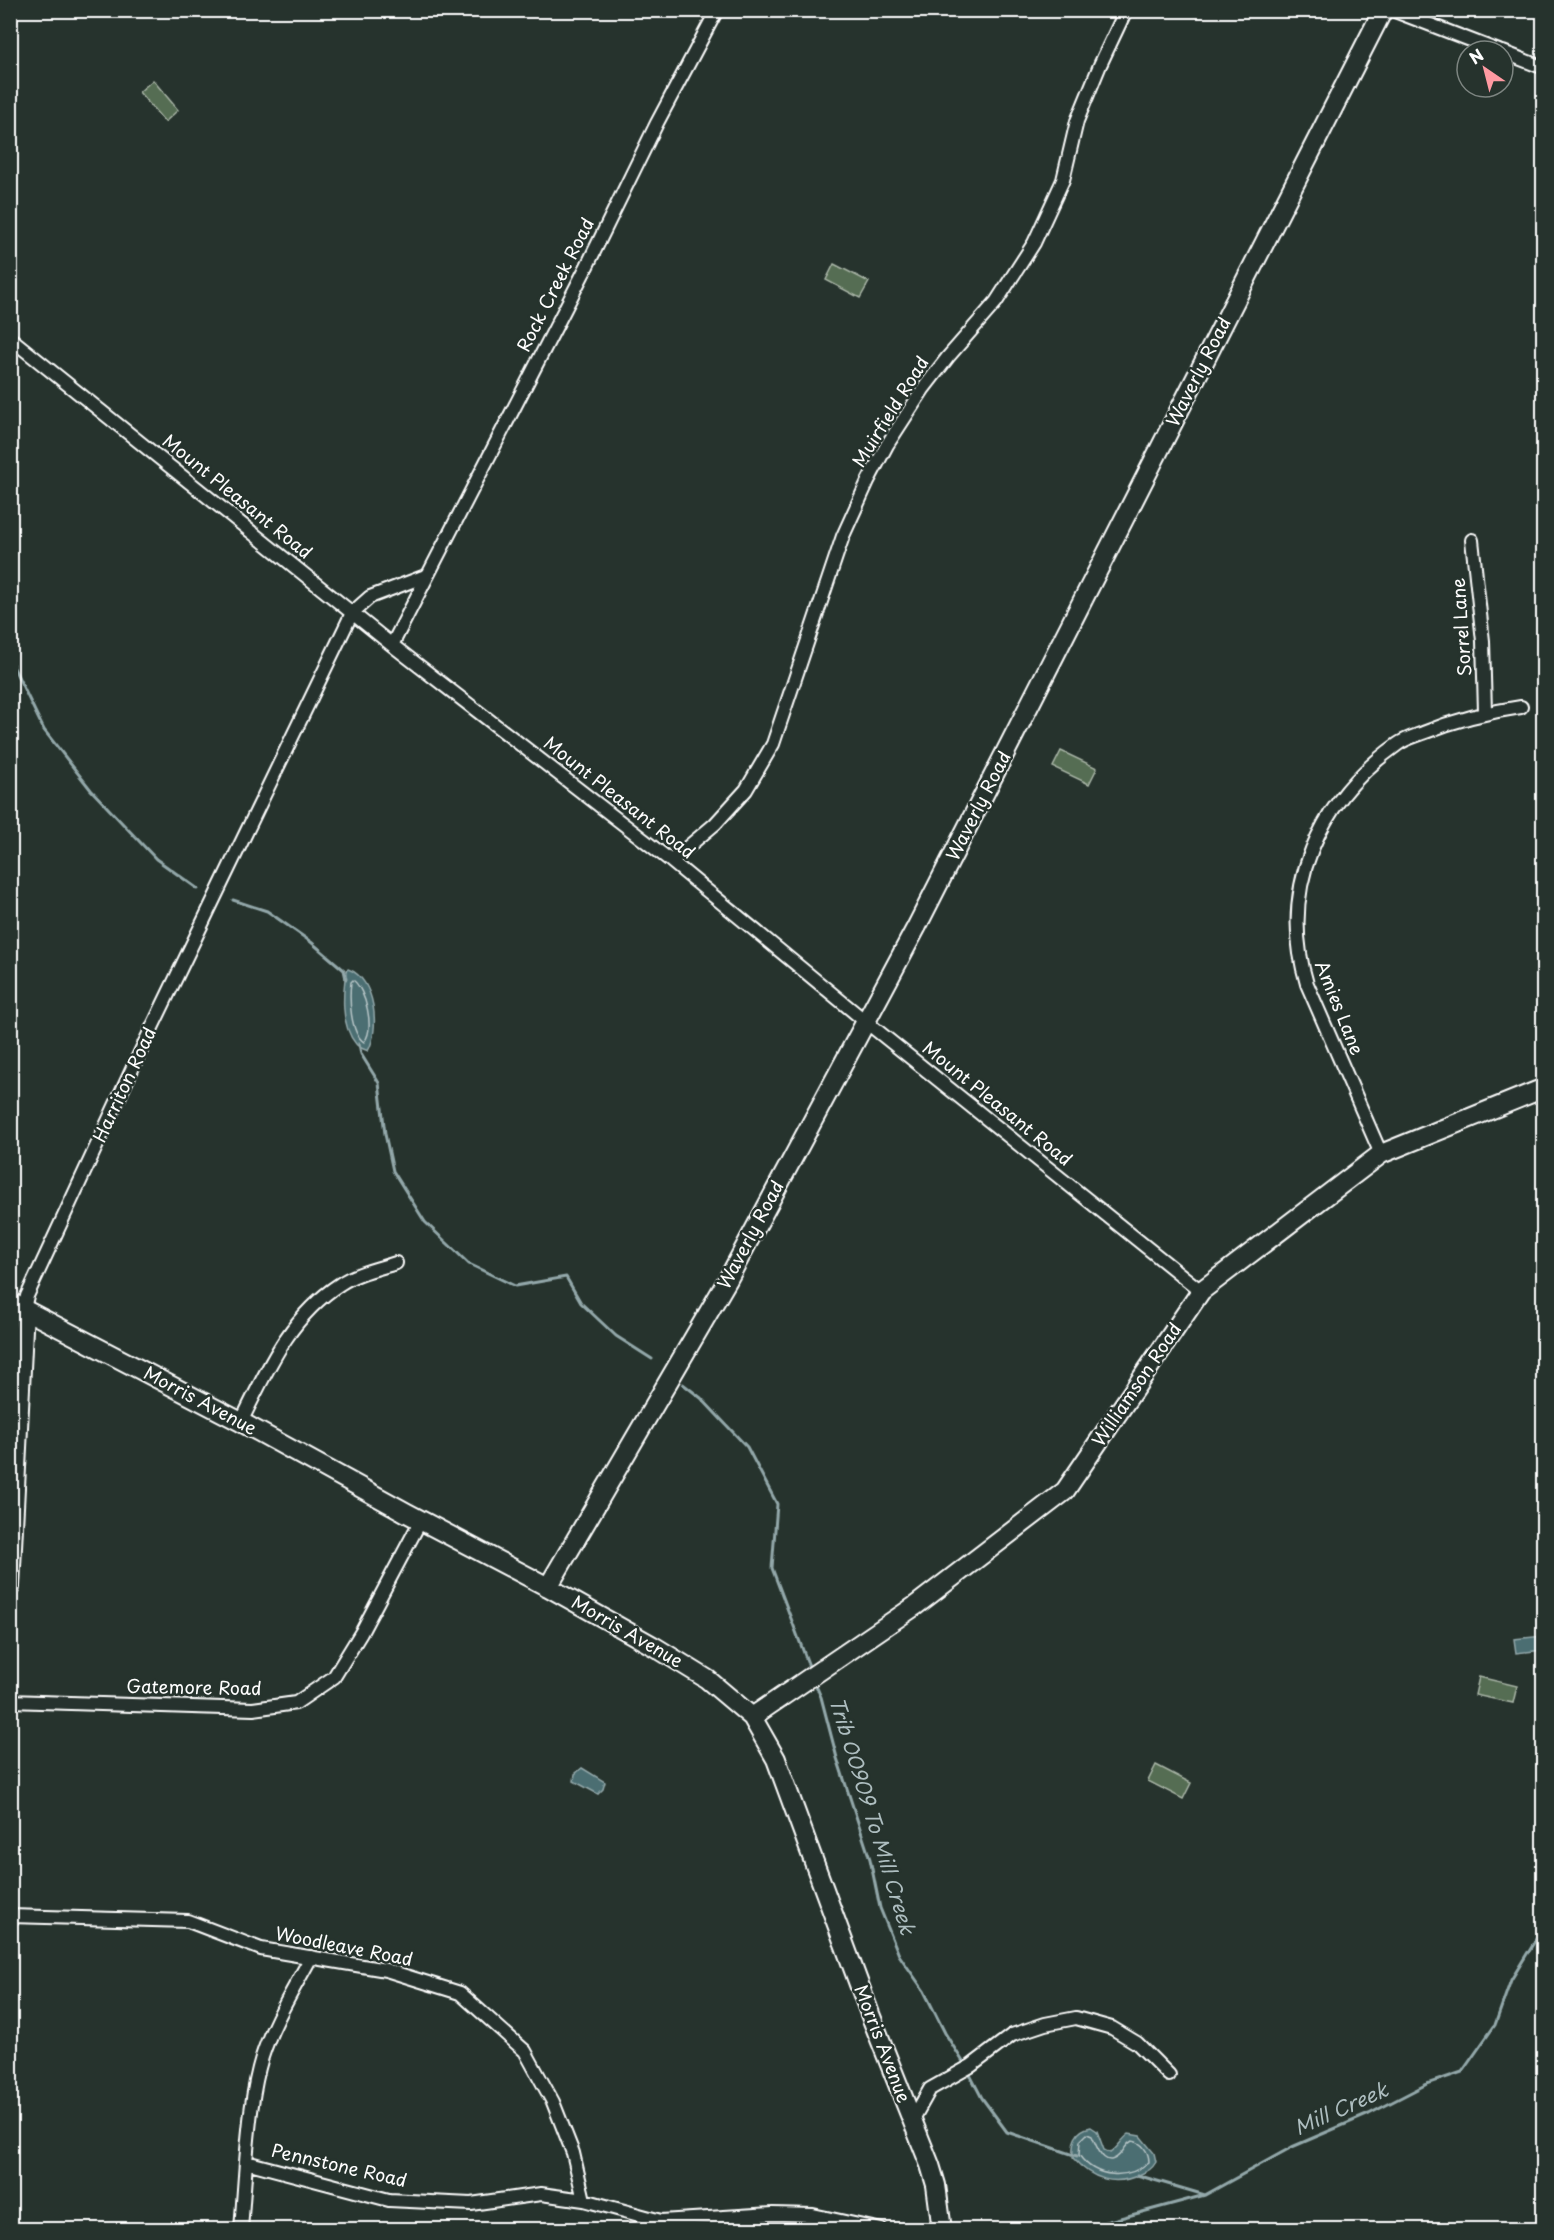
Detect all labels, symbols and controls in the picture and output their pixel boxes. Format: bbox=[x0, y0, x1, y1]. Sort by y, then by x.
north arrow bbox=[1455, 39, 1515, 99]
text: N bbox=[1464, 42, 1488, 69]
street label: Rock Creek Road bbox=[509, 213, 600, 356]
street label: Waverly Road bbox=[1159, 312, 1237, 431]
street label: Muirfield Road bbox=[845, 350, 935, 472]
street label: Mount Pleasant Road bbox=[157, 427, 319, 565]
street label: Sorrel Lane bbox=[1444, 577, 1477, 677]
street label: Mount Pleasant Road bbox=[538, 729, 701, 865]
street label: Waverly Road bbox=[939, 746, 1017, 865]
street label: Amies Lane bbox=[1309, 956, 1372, 1059]
street label: Harriton Road bbox=[85, 1022, 162, 1146]
street label: Mount Pleasant Road bbox=[917, 1034, 1079, 1172]
street label: Waverly Road bbox=[710, 1175, 790, 1293]
street label: Williamson Road bbox=[1084, 1317, 1187, 1451]
street label: Morris Avenue bbox=[139, 1359, 262, 1441]
street label: Morris Avenue bbox=[567, 1588, 689, 1674]
street label: Gatemore Road bbox=[126, 1672, 262, 1701]
water label: Trib 00909 To Mill Creek bbox=[823, 1693, 924, 1939]
street label: Woodleave Road bbox=[273, 1919, 415, 1972]
street label: Morris Avenue bbox=[848, 1981, 918, 2107]
water label: Mill Creek bbox=[1289, 2074, 1393, 2142]
street label: Pennstone Road bbox=[269, 2136, 410, 2193]

